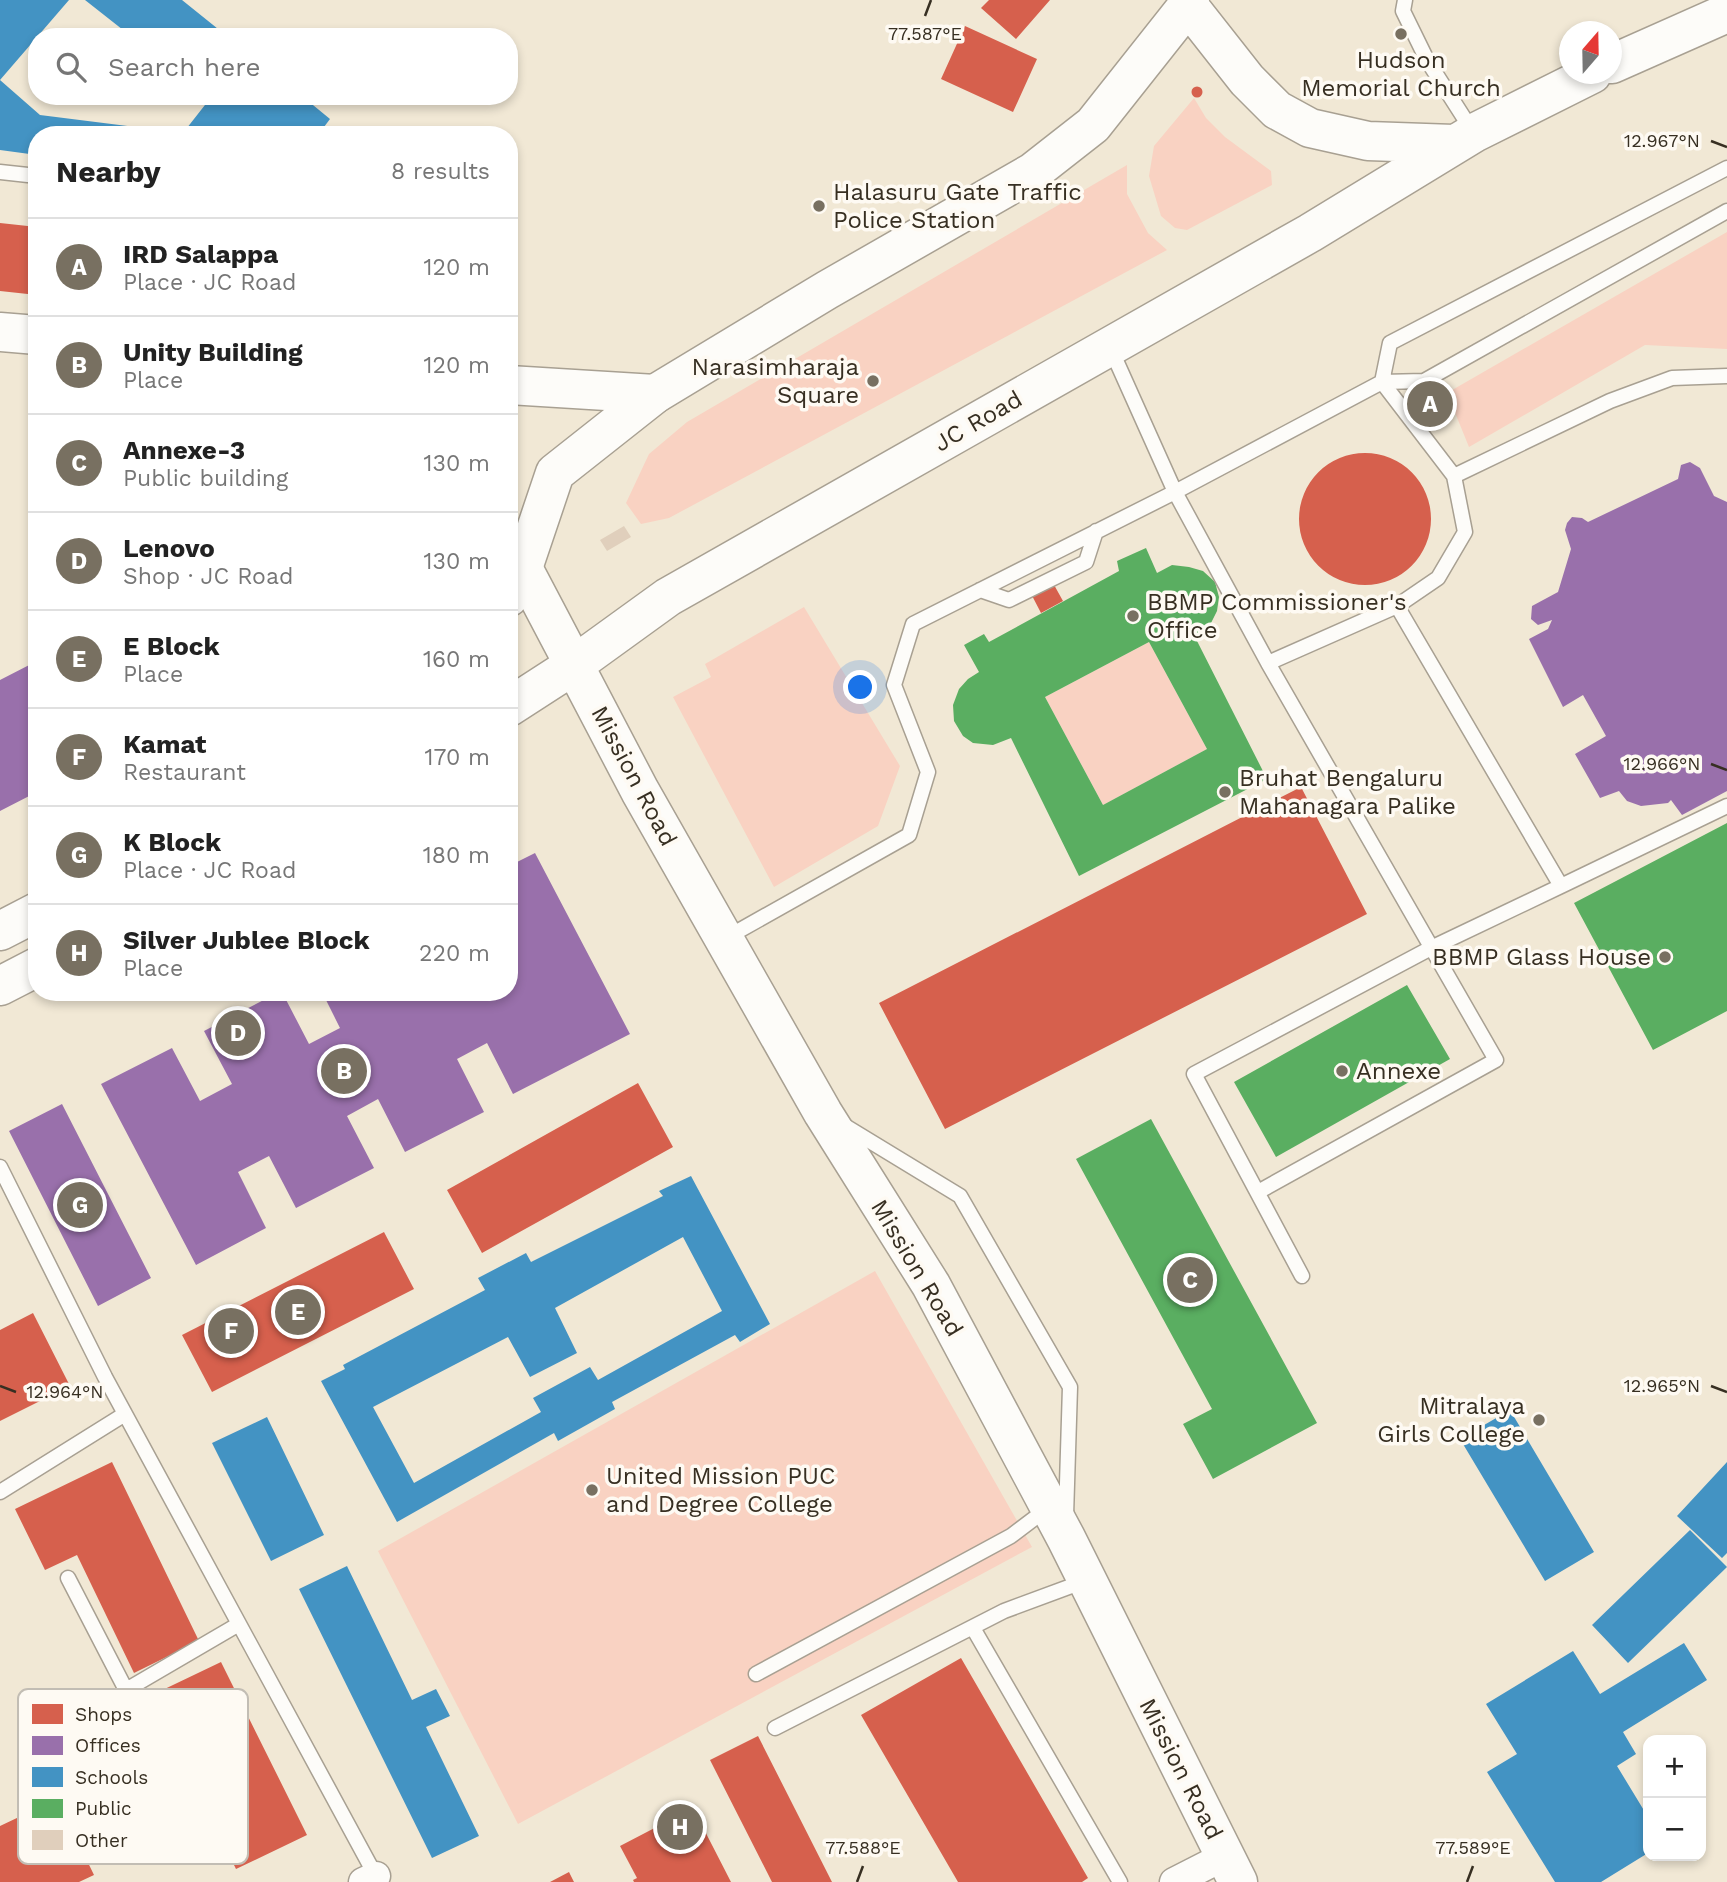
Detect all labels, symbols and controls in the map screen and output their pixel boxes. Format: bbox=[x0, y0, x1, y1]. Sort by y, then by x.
north arrow bbox=[1559, 21, 1622, 84]
text: 77.587°E bbox=[888, 23, 962, 44]
marker: Hudson Memorial Church bbox=[1393, 26, 1409, 42]
search box bbox=[28, 28, 518, 105]
place label: Hudson Memorial Church bbox=[1301, 46, 1501, 102]
icon: search bbox=[52, 48, 90, 86]
text: Search here bbox=[108, 52, 260, 82]
text: 12.967°N bbox=[1624, 130, 1700, 151]
text: Nearby bbox=[56, 154, 161, 189]
text: 8 results bbox=[391, 158, 490, 185]
place label: Halasuru Gate Traffic Police Station bbox=[833, 178, 1082, 234]
marker: Halasuru Gate Traffic Police Station bbox=[811, 198, 827, 214]
text: IRD Salappa bbox=[123, 239, 278, 269]
text: A bbox=[71, 254, 87, 281]
text: 120 m bbox=[424, 254, 490, 281]
text: Place · JC Road bbox=[123, 269, 296, 296]
text: Unity Building bbox=[123, 337, 302, 367]
text: B bbox=[71, 352, 87, 379]
text: 120 m bbox=[424, 352, 490, 379]
place label: Narasimharaja Square bbox=[692, 353, 859, 409]
text: Place bbox=[123, 367, 183, 394]
marker: Narasimharaja Square bbox=[865, 373, 881, 389]
pin: A bbox=[1407, 378, 1453, 430]
street label: JC Road bbox=[929, 385, 1027, 457]
text: Annexe-3 bbox=[123, 435, 245, 465]
text: C bbox=[71, 450, 87, 477]
text: 130 m bbox=[424, 450, 490, 477]
text: Public building bbox=[123, 465, 288, 492]
text: Lenovo bbox=[123, 533, 215, 563]
text: D bbox=[71, 548, 87, 575]
text: 130 m bbox=[424, 548, 490, 575]
text: Shop · JC Road bbox=[123, 563, 293, 590]
place label: BBMP Commissioner's Office bbox=[1147, 588, 1407, 644]
marker: BBMP Commissioner's Office bbox=[1125, 608, 1141, 624]
text: E Block bbox=[123, 631, 220, 661]
text: E bbox=[72, 646, 86, 673]
text: 160 m bbox=[423, 646, 490, 673]
text: Place bbox=[123, 661, 183, 688]
your location bbox=[843, 670, 877, 704]
street label: Mission Road bbox=[585, 701, 683, 851]
text: Kamat bbox=[123, 729, 206, 759]
text: F bbox=[72, 744, 86, 771]
text: 170 m bbox=[425, 744, 490, 771]
text: 12.966°N bbox=[1624, 753, 1700, 774]
text: Restaurant bbox=[123, 759, 246, 786]
place label: Bruhat Bengaluru Mahanagara Palike bbox=[1239, 764, 1456, 820]
marker: Bruhat Bengaluru Mahanagara Palike bbox=[1217, 784, 1233, 800]
text: K Block bbox=[123, 827, 221, 857]
text: G bbox=[71, 842, 87, 869]
text: 180 m bbox=[423, 842, 490, 869]
text: Place · JC Road bbox=[123, 857, 296, 884]
text: Silver Jublee Block bbox=[123, 925, 370, 955]
text: H bbox=[70, 940, 88, 967]
text: 220 m bbox=[419, 940, 490, 967]
place label: BBMP Glass House bbox=[1432, 943, 1651, 971]
marker: BBMP Glass House bbox=[1657, 949, 1673, 965]
text: Place bbox=[123, 955, 183, 982]
pin: D bbox=[215, 1007, 261, 1059]
pin: B bbox=[321, 1045, 367, 1097]
place label: Annexe bbox=[1356, 1057, 1441, 1085]
marker: Annexe bbox=[1334, 1063, 1350, 1079]
pin: G bbox=[57, 1179, 103, 1231]
street label: Mission Road bbox=[865, 1195, 969, 1341]
pin: C bbox=[1167, 1254, 1213, 1306]
pin: E bbox=[275, 1286, 321, 1338]
pin: F bbox=[208, 1305, 254, 1357]
text: 12.965°N bbox=[1624, 1375, 1700, 1396]
text: 12.964°N bbox=[27, 1381, 103, 1402]
place label: Mitralaya Girls College bbox=[1377, 1392, 1525, 1448]
marker: Mitralaya Girls College bbox=[1531, 1412, 1547, 1428]
place label: United Mission PUC and Degree College bbox=[606, 1462, 835, 1518]
marker: United Mission PUC and Degree College bbox=[584, 1482, 600, 1498]
legend bbox=[18, 1689, 248, 1864]
street label: Mission Road bbox=[1133, 1694, 1229, 1844]
text: Shops bbox=[75, 1703, 132, 1726]
text: Offices bbox=[75, 1734, 141, 1757]
map controls bbox=[1643, 1735, 1706, 1861]
button: + bbox=[1643, 1735, 1706, 1798]
text: Schools bbox=[75, 1766, 148, 1789]
text: Public bbox=[75, 1797, 132, 1820]
button: − bbox=[1643, 1798, 1706, 1861]
pin: H bbox=[657, 1801, 703, 1853]
text: Other bbox=[75, 1829, 128, 1852]
text: 77.588°E bbox=[825, 1837, 901, 1858]
text: 77.589°E bbox=[1435, 1837, 1511, 1858]

